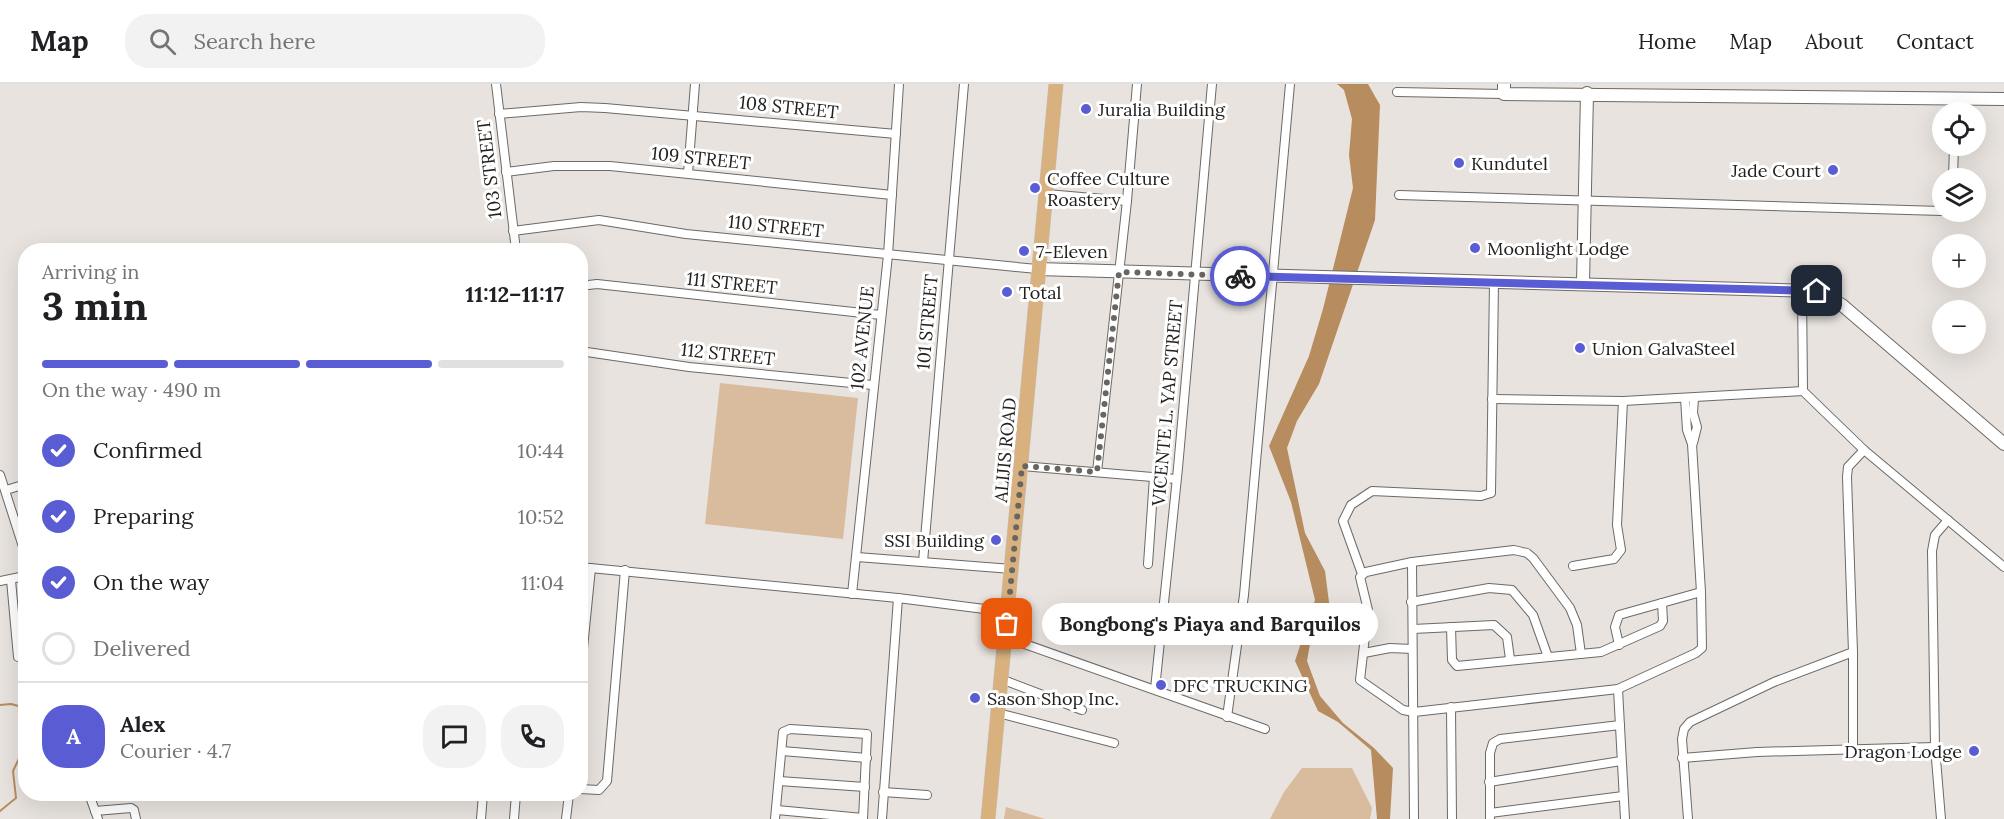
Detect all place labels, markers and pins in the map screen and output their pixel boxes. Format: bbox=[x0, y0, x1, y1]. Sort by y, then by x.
place label: Juralia Building bbox=[1097, 98, 1226, 121]
marker: Juralia Building bbox=[1079, 102, 1093, 116]
place label: Kundutel bbox=[1471, 152, 1548, 175]
marker: Kundutel bbox=[1452, 156, 1466, 170]
place label: Jade Court bbox=[1730, 159, 1821, 182]
marker: Jade Court bbox=[1826, 163, 1840, 177]
place label: Coffee Culture Roastery bbox=[1047, 167, 1170, 211]
marker: Coffee Culture Roastery bbox=[1028, 181, 1042, 195]
place label: Moonlight Lodge bbox=[1487, 237, 1630, 260]
place label: 7-Eleven bbox=[1036, 240, 1108, 263]
marker: Moonlight Lodge bbox=[1468, 241, 1482, 255]
marker: 7-Eleven bbox=[1017, 244, 1031, 258]
pin bbox=[1791, 265, 1842, 316]
place label: Total bbox=[1019, 281, 1061, 304]
marker: Total bbox=[1000, 285, 1014, 299]
place label: Union GalvaSteel bbox=[1592, 337, 1735, 360]
marker: Union GalvaSteel bbox=[1573, 341, 1587, 355]
place label: SSI Building bbox=[884, 529, 985, 552]
marker: SSI Building bbox=[989, 533, 1003, 547]
pin bbox=[981, 598, 1032, 649]
callout: Bongbong's Piaya and Barquilos bbox=[1043, 603, 1379, 645]
place label: DFC TRUCKING bbox=[1173, 674, 1308, 697]
marker: DFC TRUCKING bbox=[1154, 678, 1168, 692]
place label: Sason Shop Inc. bbox=[987, 687, 1119, 710]
marker: Sason Shop Inc. bbox=[968, 691, 982, 705]
place label: Dragon Lodge bbox=[1844, 740, 1962, 763]
marker: Dragon Lodge bbox=[1967, 744, 1981, 758]

